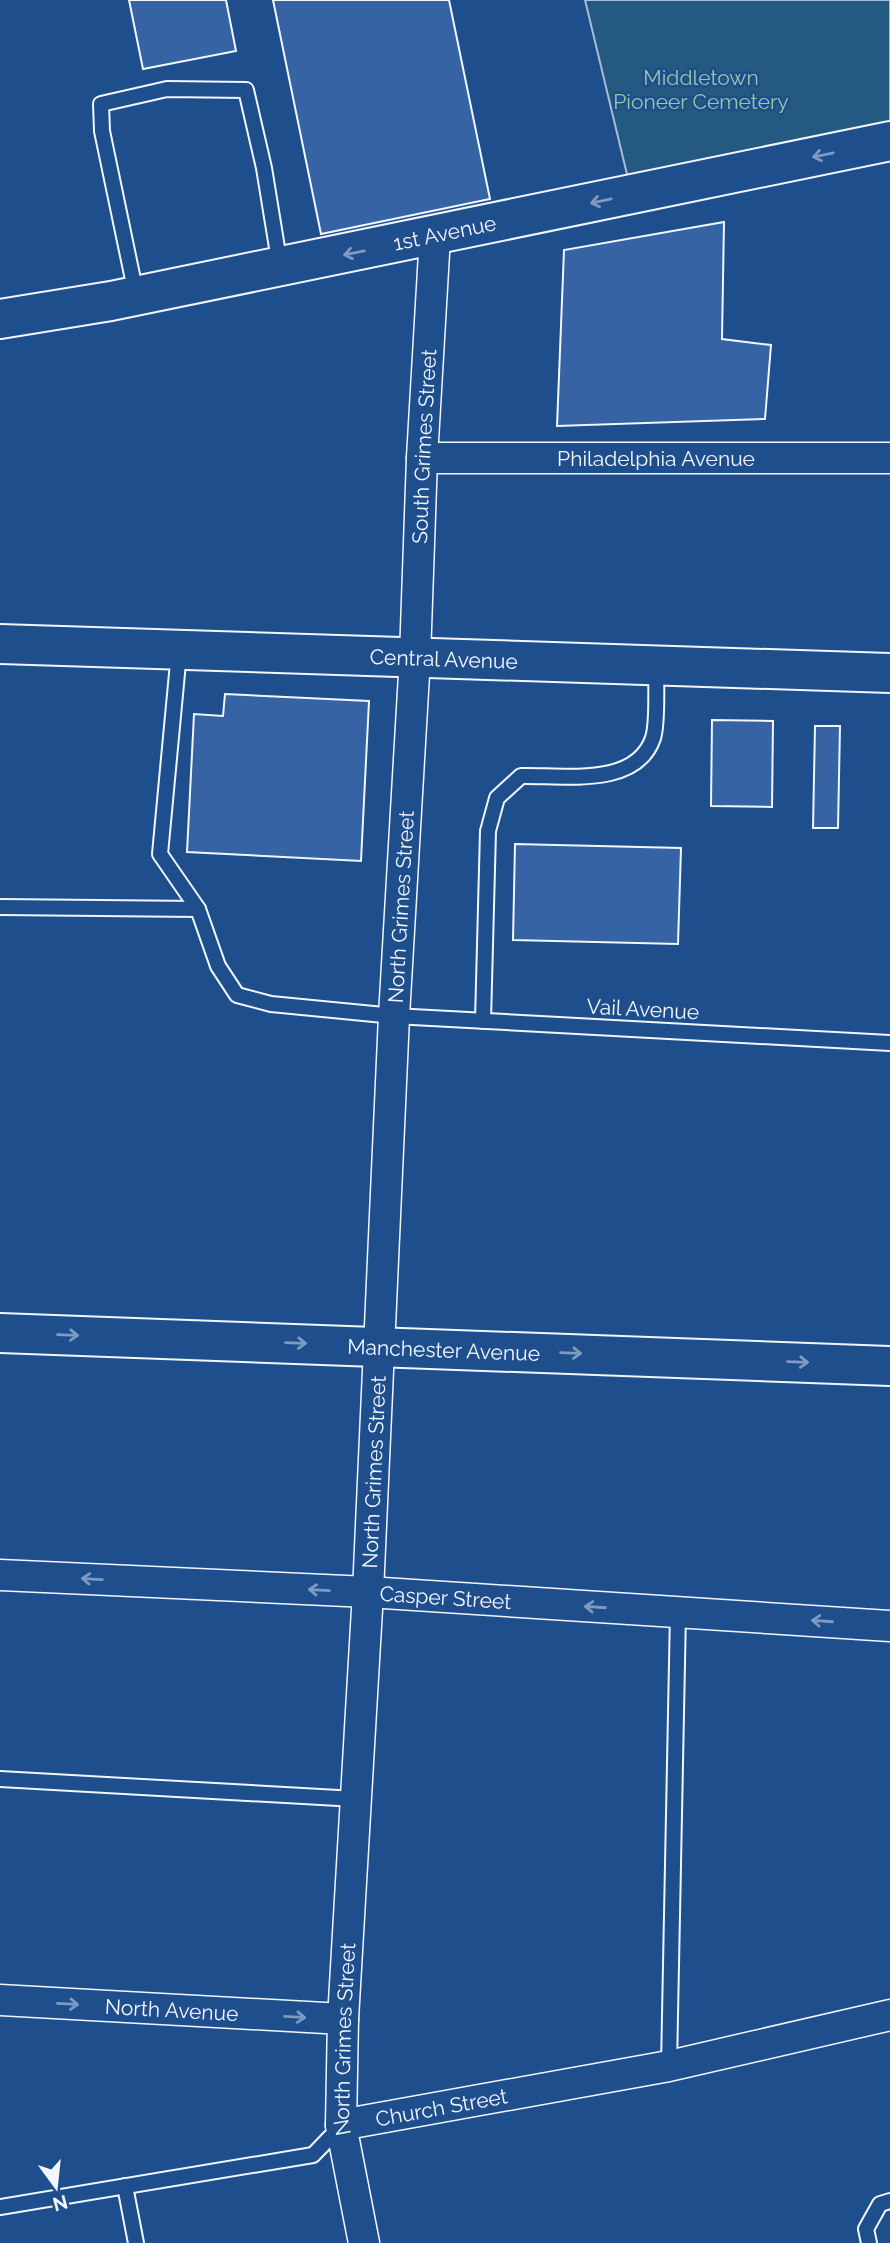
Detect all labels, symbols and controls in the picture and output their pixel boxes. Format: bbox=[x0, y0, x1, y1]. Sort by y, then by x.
park label: Middletown Pioneer Cemetery bbox=[613, 65, 789, 114]
one-way arrow bbox=[812, 148, 835, 162]
one-way arrow bbox=[590, 195, 613, 209]
street label: 1st Avenue bbox=[391, 210, 498, 255]
one-way arrow bbox=[343, 246, 366, 260]
street label: South Grimes Street bbox=[406, 348, 441, 544]
street label: Philadelphia Avenue bbox=[557, 446, 755, 471]
street label: Central Avenue bbox=[369, 644, 518, 673]
street label: North Grimes Street bbox=[382, 810, 419, 1004]
street label: Vail Avenue bbox=[586, 994, 700, 1024]
one-way arrow bbox=[56, 1329, 79, 1342]
street label: Manchester Avenue bbox=[347, 1333, 540, 1366]
one-way arrow bbox=[284, 1336, 307, 1349]
one-way arrow bbox=[559, 1347, 582, 1360]
one-way arrow bbox=[787, 1356, 810, 1369]
street label: North Grimes Street bbox=[357, 1375, 390, 1569]
one-way arrow bbox=[81, 1572, 103, 1585]
street label: Casper Street bbox=[379, 1580, 512, 1614]
one-way arrow bbox=[308, 1583, 331, 1596]
one-way arrow bbox=[584, 1600, 607, 1613]
one-way arrow bbox=[811, 1615, 834, 1628]
street label: North Grimes Street bbox=[328, 1942, 360, 2138]
street label: North Avenue bbox=[104, 1993, 239, 2026]
one-way arrow bbox=[56, 1998, 79, 2011]
one-way arrow bbox=[284, 2010, 307, 2023]
street label: Church Street bbox=[373, 2083, 509, 2131]
north arrow bbox=[21, 2152, 91, 2222]
text: N bbox=[51, 2191, 70, 2216]

